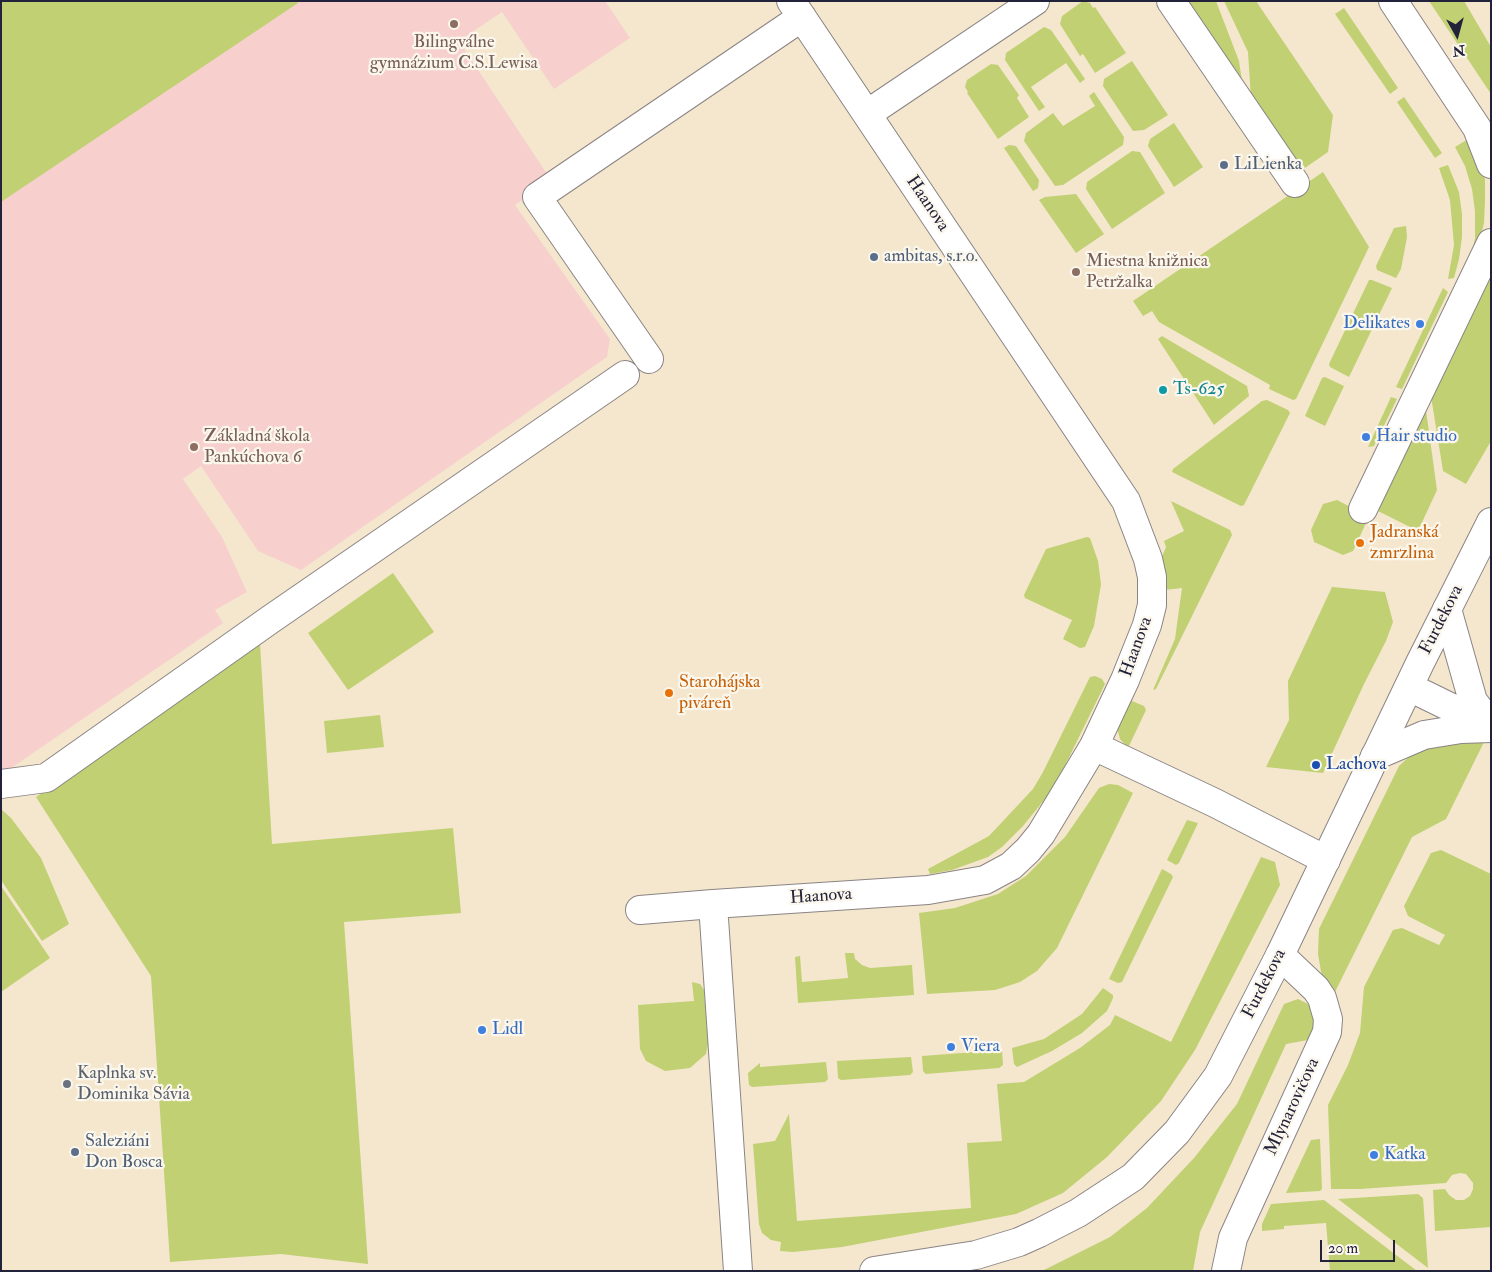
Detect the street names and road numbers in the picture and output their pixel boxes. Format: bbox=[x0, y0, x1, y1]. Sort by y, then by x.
street label: Haanova bbox=[901, 172, 953, 236]
street label: Furdekova bbox=[1415, 582, 1469, 658]
street label: Haanova bbox=[1116, 614, 1158, 680]
street label: Haanova bbox=[789, 884, 853, 910]
street label: Furdekova bbox=[1238, 946, 1292, 1022]
street label: Mlynarovičova bbox=[1261, 1055, 1325, 1159]

